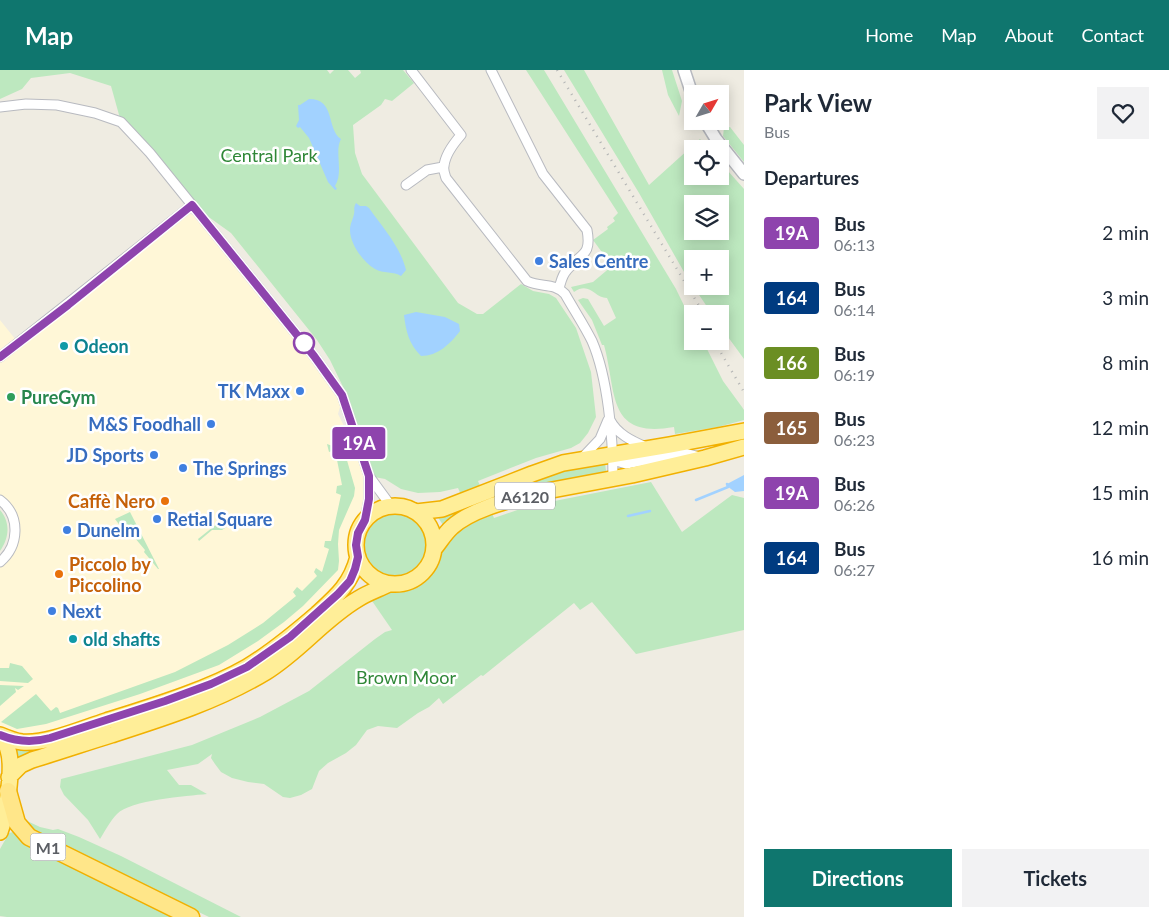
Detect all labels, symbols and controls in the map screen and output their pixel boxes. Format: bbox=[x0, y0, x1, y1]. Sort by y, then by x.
text: Map bbox=[25, 21, 73, 50]
text: Home bbox=[865, 24, 913, 46]
text: Map bbox=[941, 24, 977, 46]
text: About bbox=[1005, 24, 1054, 46]
text: Contact bbox=[1082, 24, 1144, 46]
north arrow bbox=[684, 85, 729, 130]
map controls bbox=[684, 85, 729, 350]
button: heart bbox=[1097, 87, 1149, 139]
text: Park View bbox=[764, 88, 872, 117]
text: Bus bbox=[764, 122, 790, 141]
button: locate bbox=[684, 140, 729, 185]
park label: Central Park bbox=[220, 144, 318, 166]
text: Departures bbox=[764, 166, 859, 189]
button: layers bbox=[684, 195, 729, 240]
text: Bus bbox=[834, 212, 865, 235]
text: 2 min bbox=[1102, 221, 1149, 244]
text: 19A bbox=[775, 222, 808, 244]
text: 06:13 bbox=[834, 235, 875, 254]
place label: Sales Centre bbox=[549, 250, 649, 272]
button: + bbox=[684, 250, 729, 295]
marker: Sales Centre bbox=[533, 255, 545, 267]
text: Bus bbox=[834, 277, 865, 300]
text: 3 min bbox=[1102, 286, 1149, 309]
text: 164 bbox=[776, 287, 807, 309]
text: 06:14 bbox=[834, 300, 875, 319]
button: − bbox=[684, 305, 729, 350]
unlabelled marker bbox=[293, 332, 315, 354]
place label: Odeon bbox=[74, 335, 129, 357]
marker: Odeon bbox=[58, 340, 70, 352]
text: Bus bbox=[834, 342, 865, 365]
text: 8 min bbox=[1102, 351, 1149, 374]
text: 166 bbox=[776, 352, 807, 374]
text: 06:19 bbox=[834, 365, 875, 384]
place label: TK Maxx bbox=[218, 380, 291, 402]
marker: TK Maxx bbox=[294, 385, 306, 397]
place label: PureGym bbox=[21, 386, 96, 408]
marker: PureGym bbox=[5, 391, 17, 403]
text: Bus bbox=[834, 407, 865, 430]
place label: M&S Foodhall bbox=[88, 413, 201, 435]
text: 12 min bbox=[1091, 416, 1149, 439]
text: 165 bbox=[776, 417, 807, 439]
marker: M&S Foodhall bbox=[205, 418, 217, 430]
line badge: 19A bbox=[330, 427, 388, 459]
text: 06:23 bbox=[834, 430, 875, 449]
text: 19A bbox=[342, 432, 376, 454]
place label: JD Sports bbox=[67, 444, 144, 466]
marker: JD Sports bbox=[148, 449, 160, 461]
place label: The Springs bbox=[193, 457, 287, 479]
marker: The Springs bbox=[177, 462, 189, 474]
text: Bus bbox=[834, 472, 865, 495]
text: 15 min bbox=[1091, 481, 1149, 504]
road number: A6120 bbox=[495, 482, 555, 510]
text: 19A bbox=[775, 482, 808, 504]
place label: Caffè Nero bbox=[68, 490, 155, 512]
marker: Caffè Nero bbox=[159, 495, 171, 507]
text: 06:26 bbox=[834, 495, 875, 514]
place label: Retial Square bbox=[167, 508, 273, 530]
marker: Retial Square bbox=[151, 513, 163, 525]
place label: Dunelm bbox=[77, 519, 140, 541]
marker: Dunelm bbox=[61, 524, 73, 536]
text: Bus bbox=[834, 537, 865, 560]
text: 16 min bbox=[1091, 546, 1149, 569]
text: 164 bbox=[776, 547, 807, 569]
place label: Piccolo by Piccolino bbox=[69, 553, 151, 596]
text: 06:27 bbox=[834, 560, 875, 579]
marker: Piccolo by Piccolino bbox=[53, 568, 65, 580]
place label: Next bbox=[62, 600, 101, 622]
marker: Next bbox=[46, 605, 58, 617]
place label: old shafts bbox=[83, 628, 160, 650]
marker: old shafts bbox=[67, 633, 79, 645]
park label: Brown Moor bbox=[356, 666, 456, 688]
road number: M1 bbox=[30, 834, 66, 860]
button: Directions bbox=[764, 849, 952, 907]
button: Tickets bbox=[962, 849, 1149, 907]

